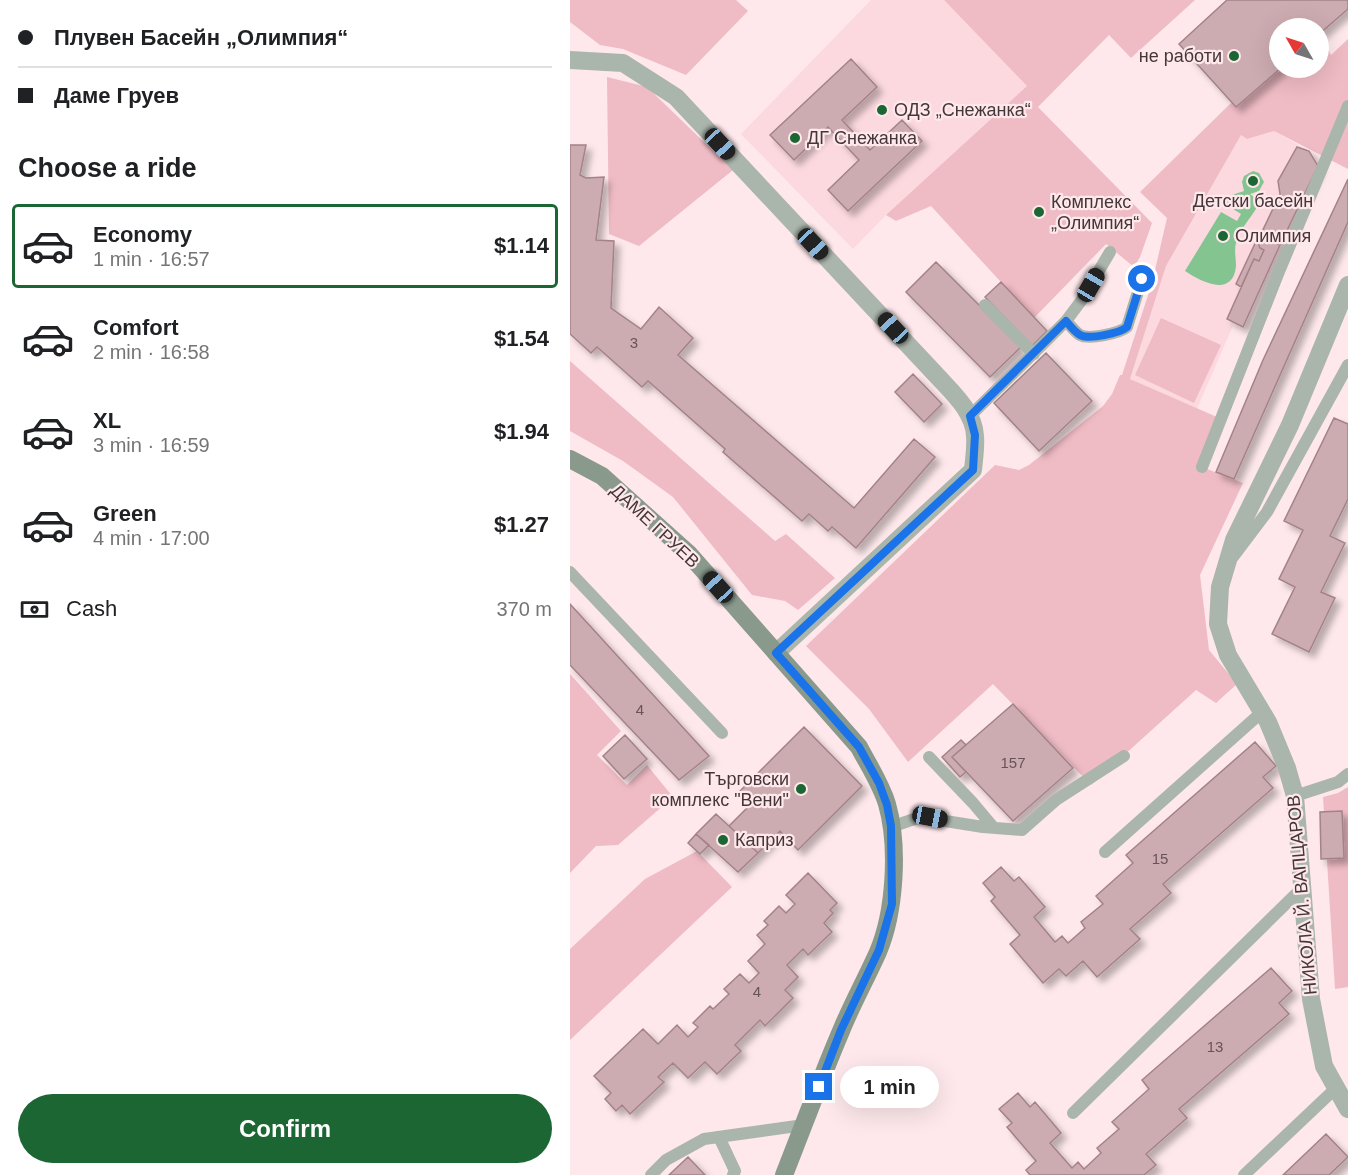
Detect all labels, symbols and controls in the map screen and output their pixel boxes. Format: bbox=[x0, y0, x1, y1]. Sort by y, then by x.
north arrow bbox=[1269, 18, 1329, 78]
map controls bbox=[1269, 18, 1329, 78]
text: Плувен Басейн „Олимпия“ bbox=[54, 25, 348, 50]
place label: не работи bbox=[1139, 46, 1222, 66]
marker: не работи bbox=[1227, 49, 1241, 63]
text: Даме Груев bbox=[54, 83, 179, 108]
place label: ОДЗ „Снежанка“ bbox=[894, 100, 1031, 120]
marker: ОДЗ „Снежанка“ bbox=[875, 103, 889, 117]
car bbox=[701, 125, 739, 163]
place label: ДГ Снежанка bbox=[807, 128, 918, 148]
marker: ДГ Снежанка bbox=[788, 131, 802, 145]
text: Choose a ride bbox=[18, 153, 197, 183]
marker: Детски басейн bbox=[1246, 174, 1260, 188]
place label: Детски басейн bbox=[1193, 191, 1313, 211]
place label: Комплекс „Олимпия“ bbox=[1051, 192, 1139, 233]
marker: Комплекс „Олимпия“ bbox=[1032, 205, 1046, 219]
icon: car bbox=[21, 219, 75, 273]
text: Economy bbox=[93, 222, 192, 247]
car bbox=[794, 225, 832, 263]
place label: Олимпия bbox=[1235, 226, 1311, 246]
marker: Олимпия bbox=[1216, 229, 1230, 243]
text: $1.14 bbox=[494, 233, 549, 258]
text: 1 min · 16:57 bbox=[93, 248, 210, 270]
car bbox=[1074, 265, 1108, 305]
route start bbox=[1128, 265, 1155, 292]
car bbox=[874, 309, 912, 347]
icon: car bbox=[21, 312, 75, 366]
text: Comfort bbox=[93, 315, 179, 340]
text: $1.54 bbox=[494, 326, 549, 351]
house number: 3 bbox=[630, 334, 638, 351]
text: 2 min · 16:58 bbox=[93, 341, 210, 363]
icon: car bbox=[21, 405, 75, 459]
text: XL bbox=[93, 408, 121, 433]
text: $1.94 bbox=[494, 419, 549, 444]
text: 3 min · 16:59 bbox=[93, 434, 210, 456]
street label: ДАМЕ ГРУЕВ bbox=[607, 480, 703, 572]
icon: car bbox=[21, 498, 75, 552]
text: Green bbox=[93, 501, 157, 526]
text: $1.27 bbox=[494, 512, 549, 537]
text: 4 min · 17:00 bbox=[93, 527, 210, 549]
car bbox=[699, 568, 737, 606]
icon: cash bbox=[18, 593, 51, 626]
text: Cash bbox=[66, 596, 117, 621]
text: 370 m bbox=[496, 598, 552, 620]
house number: 4 bbox=[636, 701, 644, 718]
house number: 157 bbox=[1000, 754, 1026, 771]
place label: Търговски комплекс "Вени" bbox=[651, 769, 789, 810]
marker: Търговски комплекс "Вени" bbox=[794, 782, 808, 796]
street label: НИКОЛА Й. ВАПЦАРОВ bbox=[1282, 794, 1321, 996]
car bbox=[911, 805, 949, 829]
place label: Каприз bbox=[735, 830, 794, 850]
marker: Каприз bbox=[716, 833, 730, 847]
house number: 15 bbox=[1152, 850, 1168, 867]
house number: 4 bbox=[753, 983, 761, 1000]
house number: 13 bbox=[1207, 1038, 1223, 1055]
callout: 1 min bbox=[840, 1066, 939, 1108]
route end bbox=[805, 1073, 832, 1100]
text: 1 min bbox=[863, 1076, 916, 1098]
button: Confirm bbox=[18, 1094, 552, 1163]

